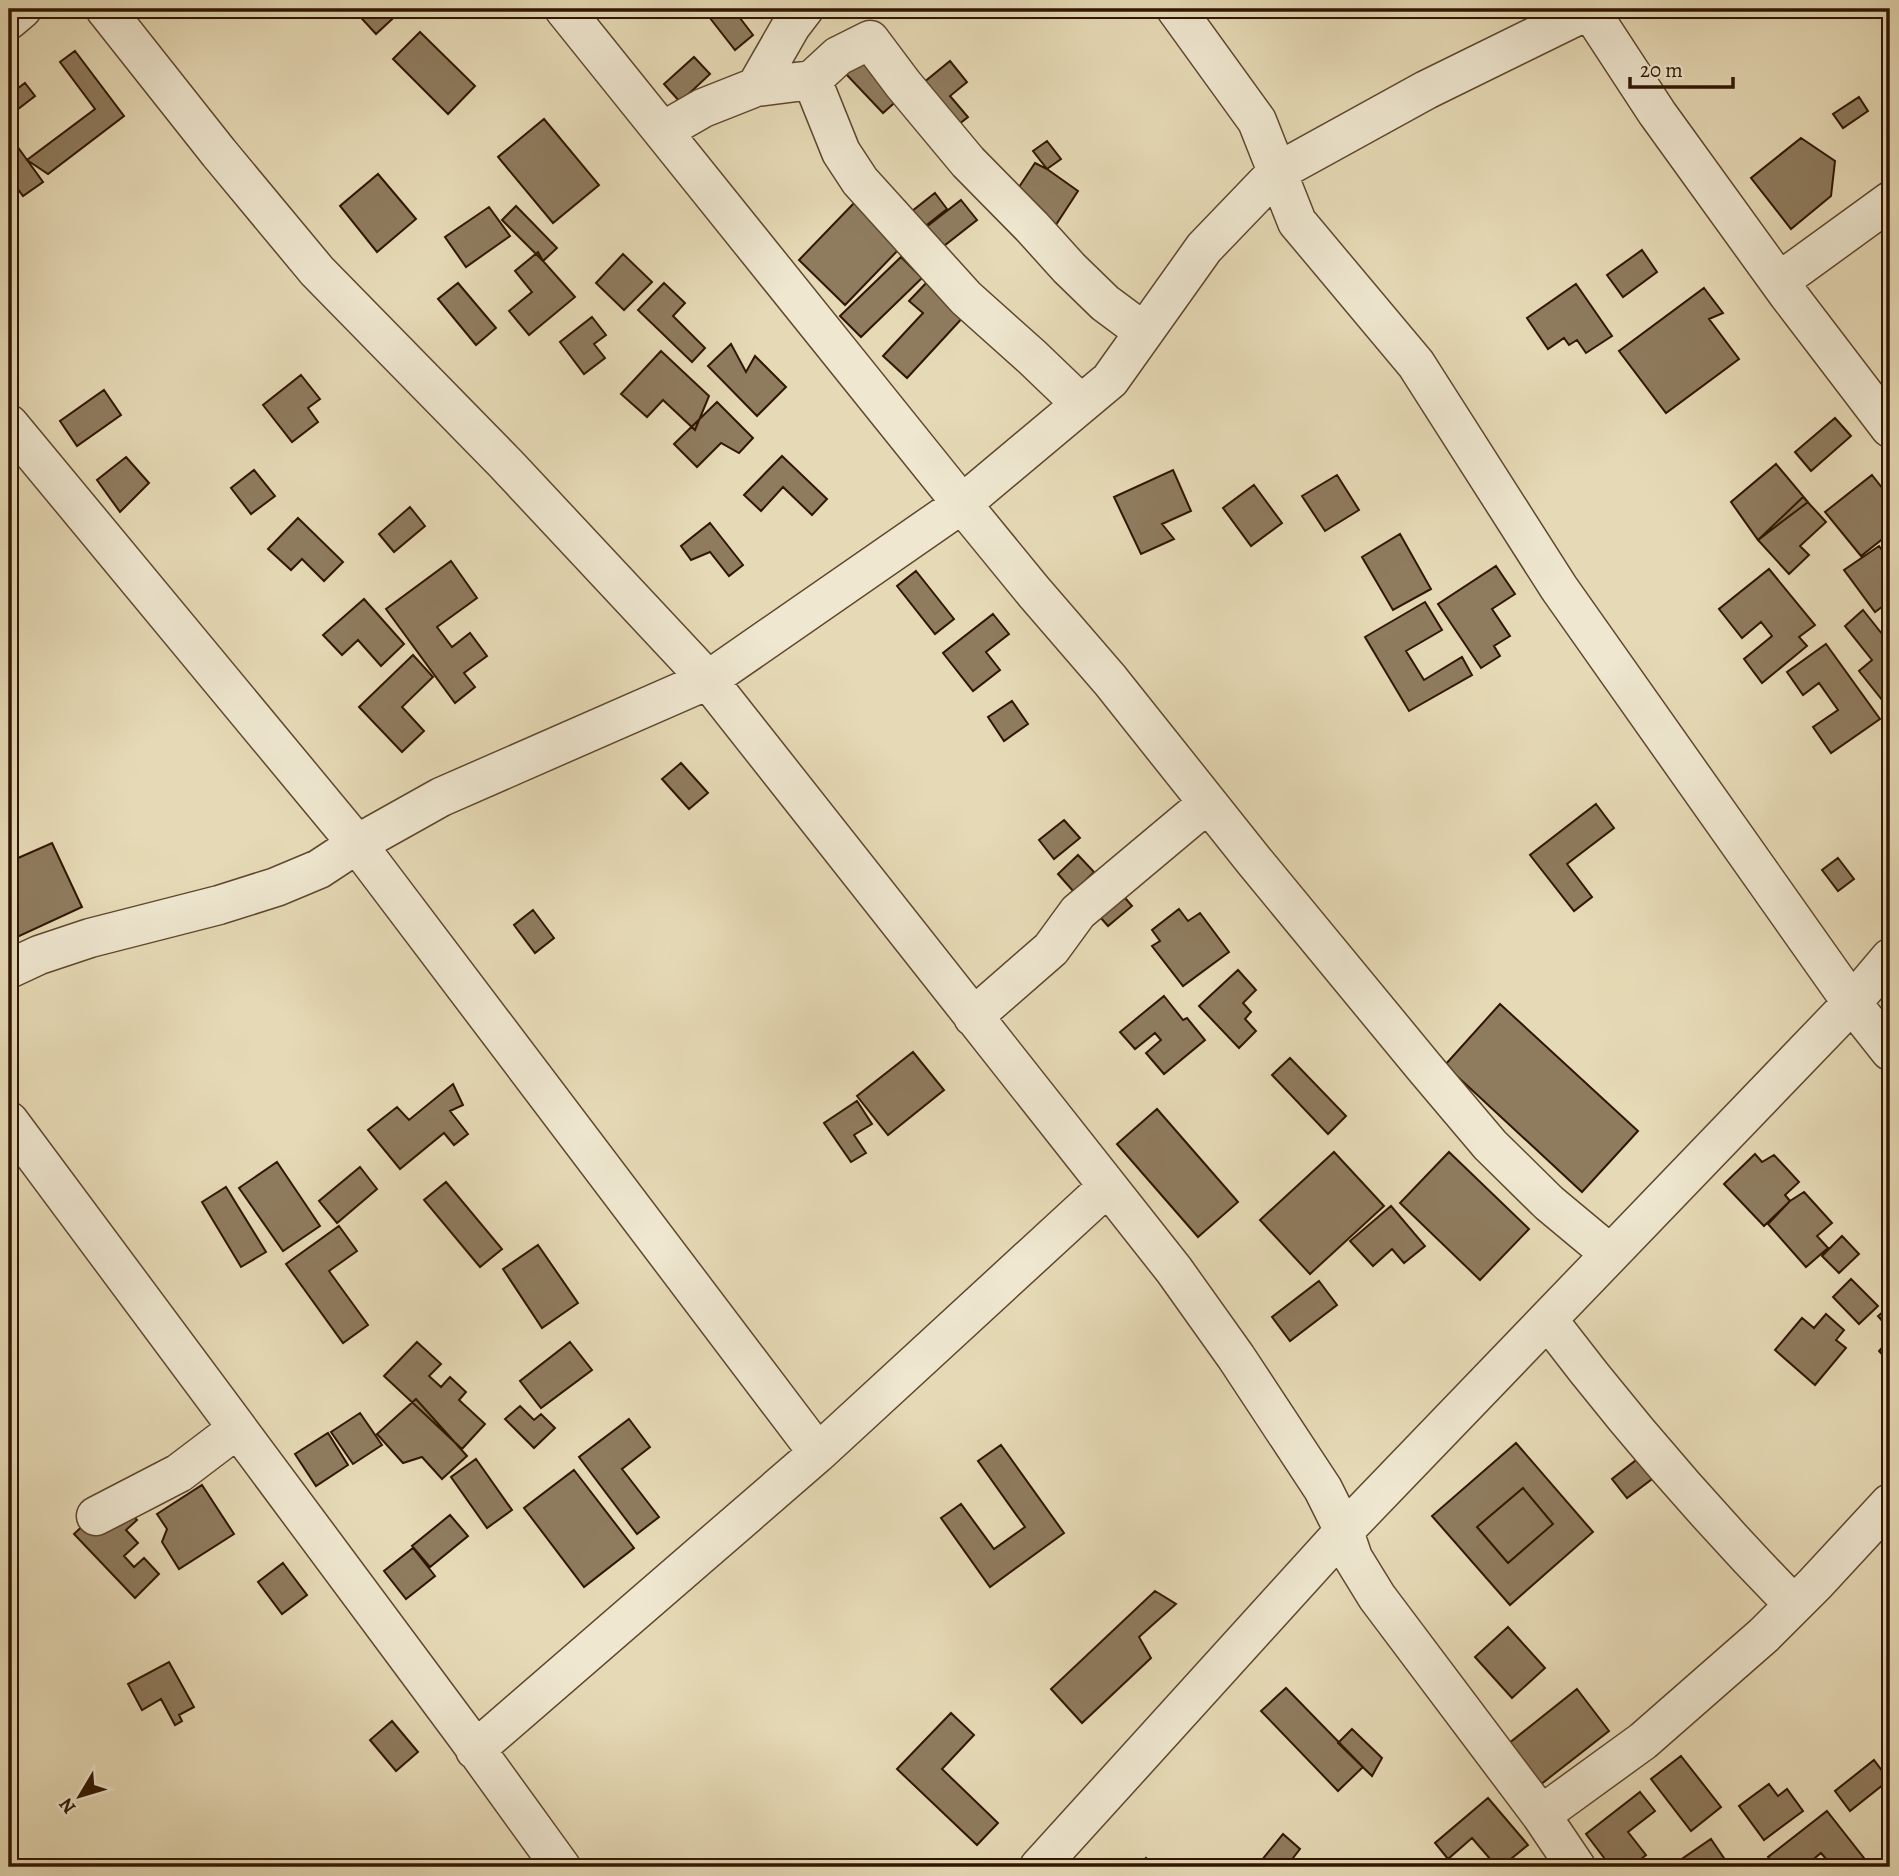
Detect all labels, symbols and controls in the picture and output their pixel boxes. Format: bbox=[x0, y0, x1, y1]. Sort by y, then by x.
scale bar bbox=[1630, 46, 1733, 90]
text: 20 m bbox=[1640, 56, 1683, 84]
north arrow bbox=[46, 1760, 116, 1830]
text: N bbox=[53, 1792, 82, 1819]

